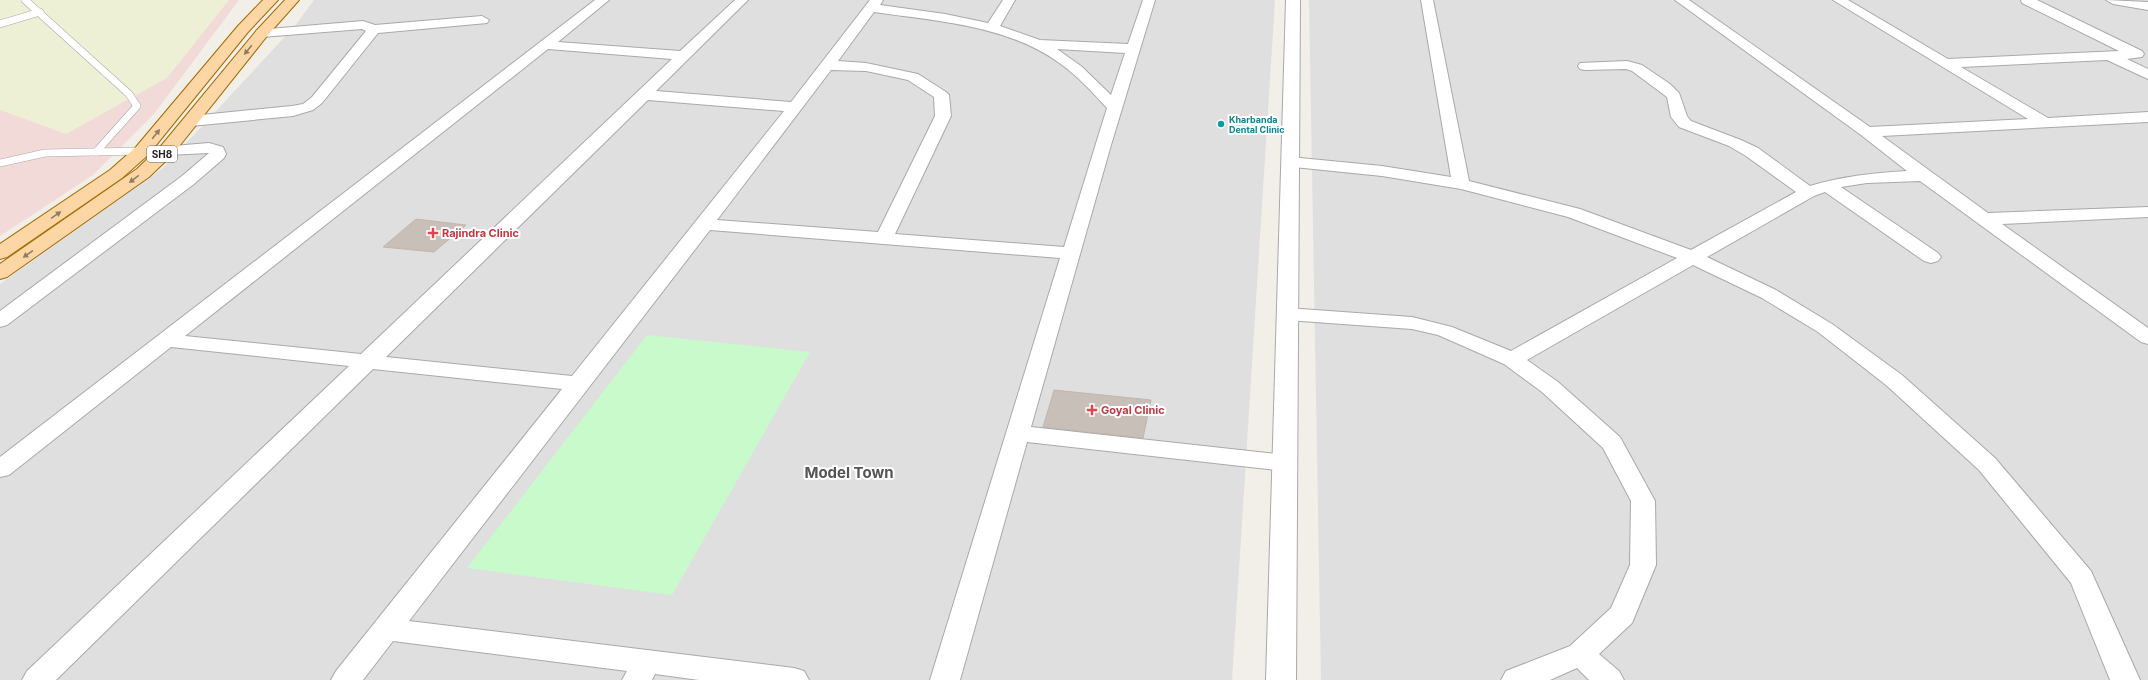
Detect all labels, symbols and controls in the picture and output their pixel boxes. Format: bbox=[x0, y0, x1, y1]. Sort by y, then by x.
one-way arrow bbox=[243, 45, 252, 56]
place label: Kharbanda Dental Clinic bbox=[1229, 114, 1284, 135]
marker: Kharbanda Dental Clinic bbox=[1216, 119, 1226, 129]
one-way arrow bbox=[151, 128, 160, 139]
road number: SH8 bbox=[147, 146, 177, 162]
one-way arrow bbox=[129, 175, 140, 183]
one-way arrow bbox=[50, 212, 62, 219]
place label: Rajindra Clinic bbox=[442, 226, 520, 240]
marker: Rajindra Clinic bbox=[427, 227, 439, 239]
one-way arrow bbox=[23, 250, 33, 258]
place label: Goyal Clinic bbox=[1101, 403, 1165, 417]
marker: Goyal Clinic bbox=[1086, 404, 1098, 416]
district label: Model Town bbox=[804, 463, 894, 482]

